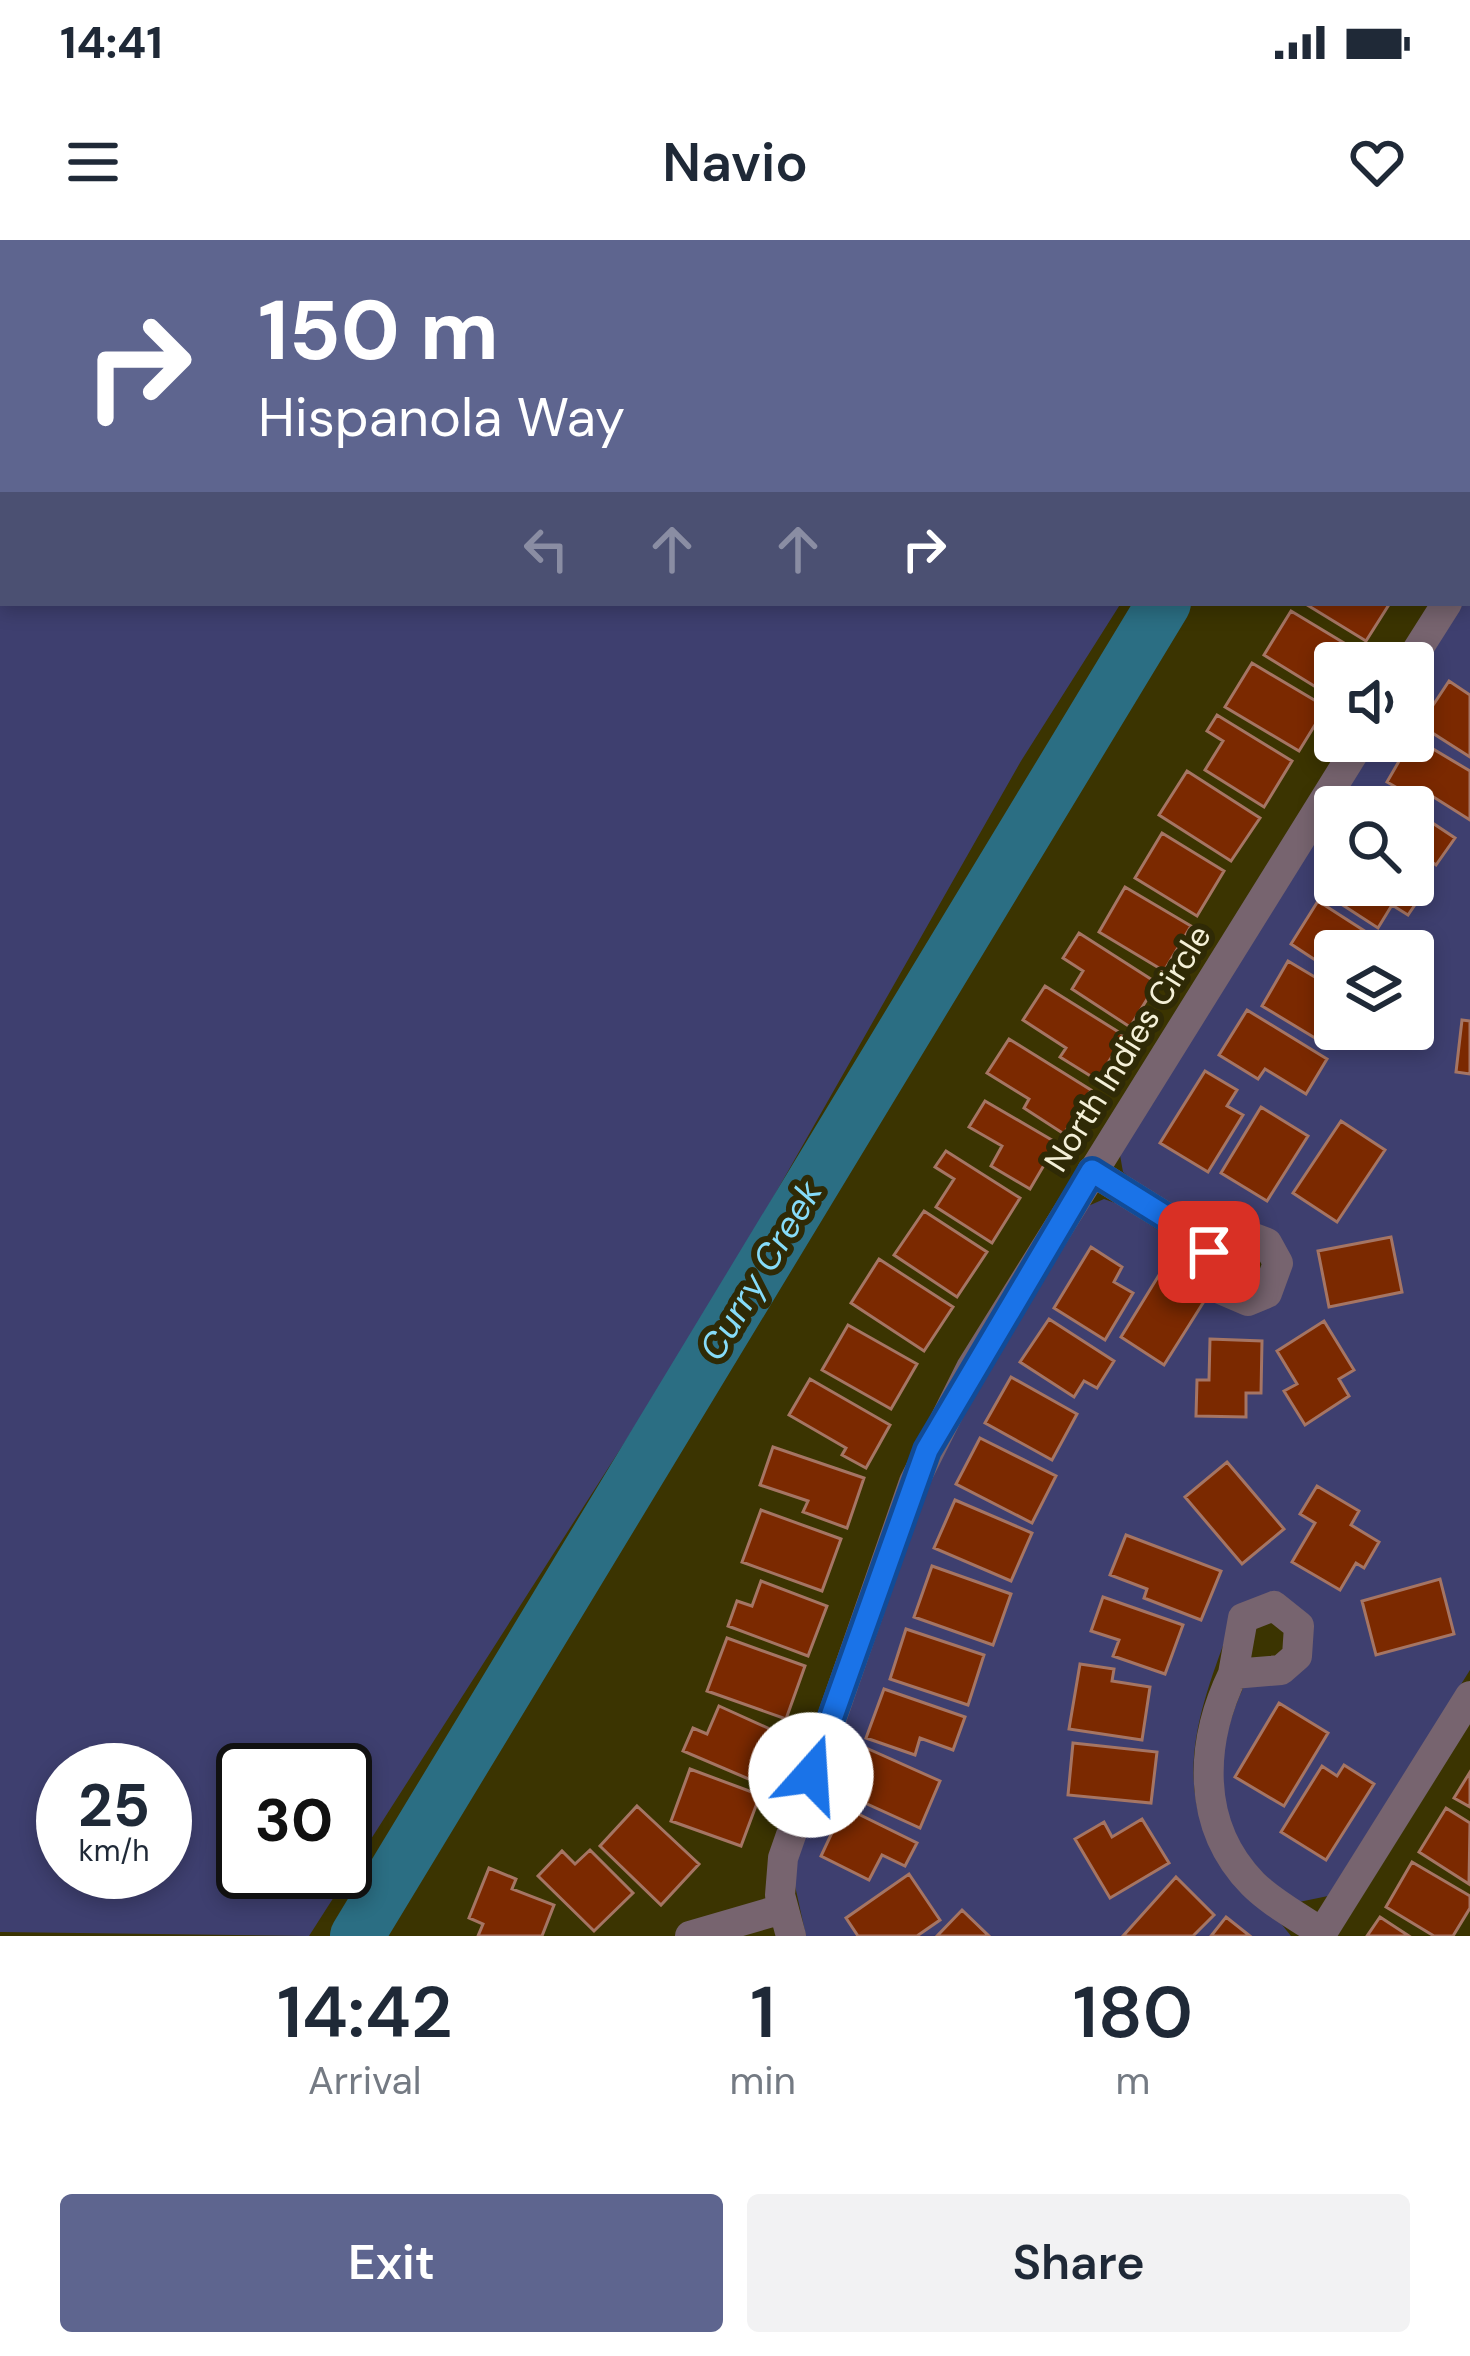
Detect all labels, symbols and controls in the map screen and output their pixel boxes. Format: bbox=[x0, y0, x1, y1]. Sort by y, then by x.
text: 14:41 bbox=[60, 13, 163, 72]
text: Navio bbox=[662, 127, 808, 198]
icon: menu bbox=[60, 129, 126, 195]
icon: heart bbox=[1344, 129, 1410, 195]
text: 150 m bbox=[258, 276, 499, 385]
icon: right bbox=[60, 288, 216, 444]
text: Hispanola Way bbox=[258, 382, 625, 453]
icon: left bbox=[513, 516, 579, 582]
icon: ahead bbox=[639, 516, 705, 582]
icon: ahead bbox=[765, 516, 831, 582]
icon: right bbox=[891, 516, 957, 582]
map controls bbox=[1314, 642, 1434, 1050]
button: sound bbox=[1314, 642, 1434, 762]
button: search bbox=[1314, 786, 1434, 906]
street label: North Indies Circle bbox=[1034, 917, 1221, 1180]
button: layers bbox=[1314, 930, 1434, 1050]
water label: Curry Creek bbox=[688, 1171, 833, 1369]
pin bbox=[1158, 1201, 1260, 1303]
icon: arrive bbox=[1176, 1219, 1242, 1285]
position arrow bbox=[748, 1712, 874, 1838]
speed limit sign: 30 bbox=[216, 1743, 372, 1899]
text: 25 bbox=[78, 1766, 150, 1845]
text: km/h bbox=[79, 1831, 149, 1870]
text: 14:42 bbox=[277, 1966, 453, 2059]
text: 1 bbox=[750, 1966, 775, 2059]
text: 180 bbox=[1073, 1966, 1193, 2059]
text: Arrival bbox=[308, 2055, 422, 2106]
text: min bbox=[729, 2055, 796, 2106]
text: m bbox=[1116, 2055, 1150, 2106]
button: Exit bbox=[60, 2194, 723, 2332]
button: Share bbox=[747, 2194, 1410, 2332]

